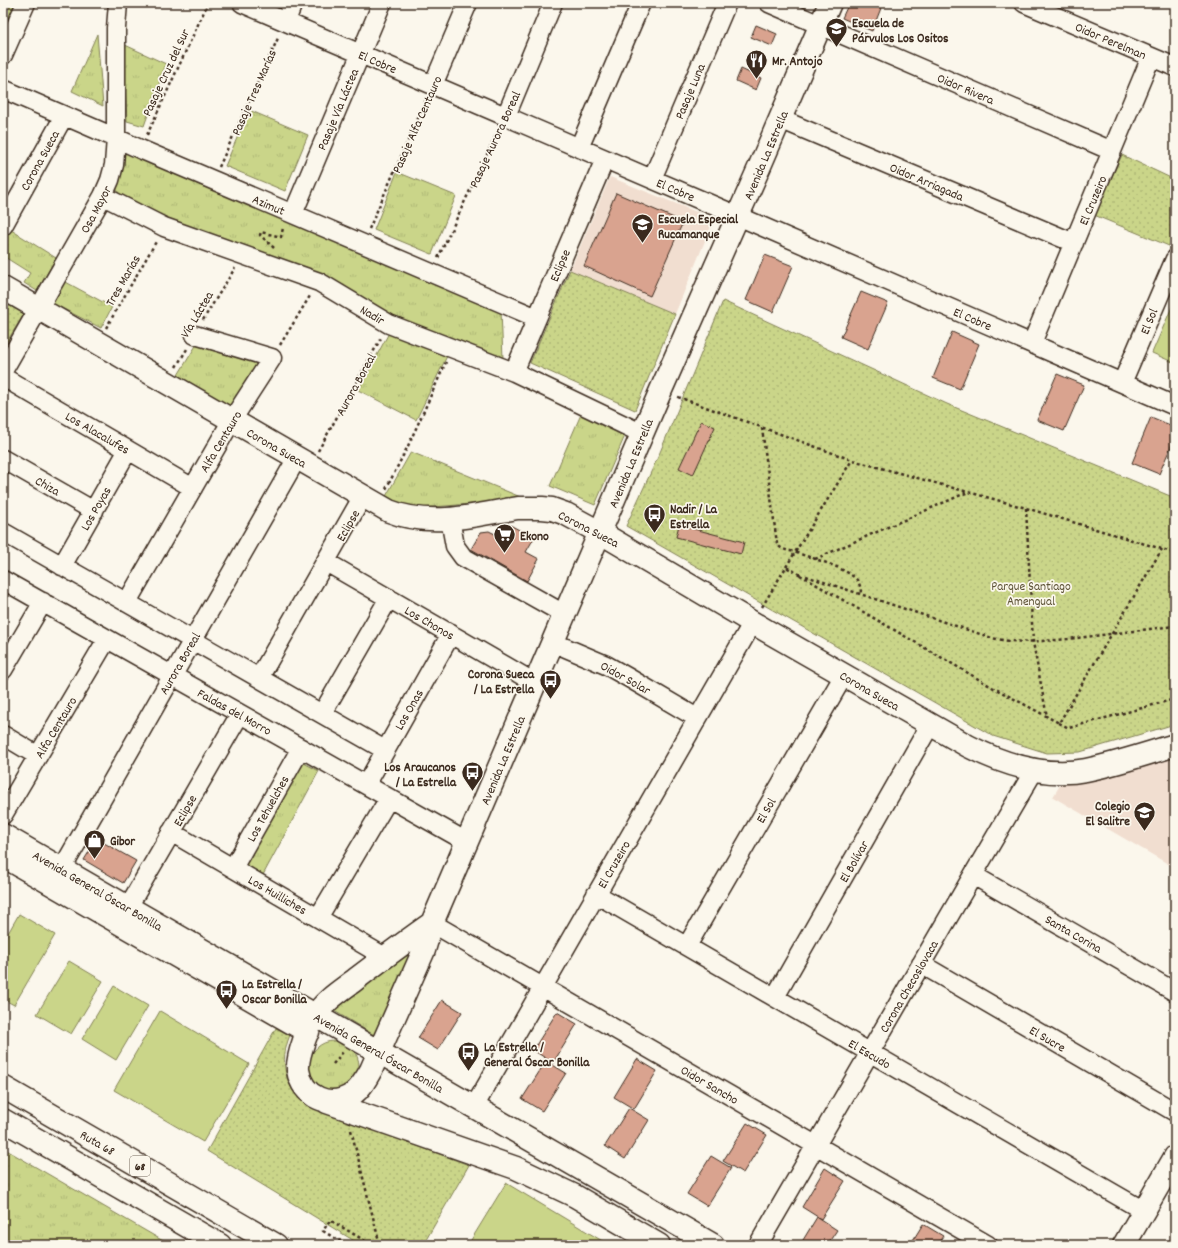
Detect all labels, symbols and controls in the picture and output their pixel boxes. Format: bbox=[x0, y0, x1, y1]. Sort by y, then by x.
place label: Escuela de Párvulos Los Ositos bbox=[852, 15, 949, 49]
school or university icon: Escuela de Párvulos Los Ositos bbox=[823, 16, 849, 49]
street label: Oidor Perelman bbox=[1071, 19, 1149, 66]
street label: Pasaje Cruz del Sur bbox=[139, 26, 196, 120]
street label: Pasaje Tres Marías bbox=[228, 47, 283, 139]
street label: El Cobre bbox=[355, 47, 400, 80]
restaurant icon: Mr. Antojo bbox=[743, 47, 769, 80]
place label: Mr. Antojo bbox=[772, 53, 823, 72]
street label: Pasaje Luna bbox=[671, 60, 712, 123]
street label: Pasaje Vía Láctea bbox=[314, 65, 365, 154]
street label: Oidor Rivera bbox=[934, 70, 997, 111]
street label: Pasaje Alfa Centauro bbox=[388, 73, 448, 177]
street label: Pasaje Aurora Boreal bbox=[466, 89, 527, 191]
street label: Avenida La Estrella bbox=[740, 108, 795, 203]
street label: Corona Sueca bbox=[17, 127, 66, 195]
street label: Oidor Arriagada bbox=[886, 159, 967, 208]
street label: El Cruzeiro bbox=[1075, 173, 1113, 229]
street label: El Cobre bbox=[653, 175, 698, 208]
street label: Osa Mayor bbox=[77, 183, 118, 237]
street label: Azimut bbox=[249, 191, 287, 222]
place label: Escuela Especial Rucamanque bbox=[658, 211, 739, 245]
school or university icon: Escuela Especial Rucamanque bbox=[629, 212, 655, 245]
street label: Eclipse bbox=[546, 246, 577, 285]
street label: Tres Marías bbox=[102, 252, 147, 311]
street label: Vía Láctea bbox=[177, 288, 220, 342]
street label: Nadir bbox=[356, 301, 388, 331]
street label: El Cobre bbox=[950, 304, 995, 337]
street label: El Sol bbox=[1136, 306, 1164, 338]
street label: Aurora Boreal bbox=[332, 350, 382, 420]
street label: Los Alacalufes bbox=[61, 408, 133, 460]
street label: Alfa Centauro bbox=[196, 408, 248, 477]
street label: Avenida La Estrella bbox=[605, 416, 660, 511]
street label: Corona Sueca bbox=[242, 424, 310, 474]
street label: Chiza bbox=[31, 472, 63, 502]
street label: Los Poyas bbox=[77, 484, 117, 535]
place label: Nadir / La Estrella bbox=[670, 501, 718, 535]
bus stop icon: Nadir / La Estrella bbox=[641, 502, 667, 535]
street label: Eclipse bbox=[332, 507, 366, 546]
street label: Corona Sueca bbox=[554, 507, 623, 554]
supermarket icon: Ekono bbox=[491, 522, 517, 555]
place label: Ekono bbox=[520, 528, 549, 547]
park label: Parque Santiago Amengual bbox=[991, 578, 1071, 612]
street label: Los Chonos bbox=[400, 602, 457, 646]
street label: Aurora Boreal bbox=[156, 630, 207, 699]
street label: Oidor Solar bbox=[596, 658, 654, 701]
place label: Corona Sueca / La Estrella bbox=[468, 666, 535, 700]
bus stop icon: Corona Sueca / La Estrella bbox=[537, 667, 563, 700]
street label: Corona Sueca bbox=[835, 667, 903, 717]
street label: Faldas del Morro bbox=[193, 685, 275, 742]
street label: Los Onas bbox=[391, 686, 430, 734]
street label: Alfa Centauro bbox=[31, 694, 83, 763]
street label: Avenida La Estrella bbox=[477, 713, 532, 808]
place label: Los Araucanos / La Estrella bbox=[384, 759, 457, 793]
bus stop icon: Los Araucanos / La Estrella bbox=[459, 760, 485, 793]
street label: Los Tehuelches bbox=[243, 773, 295, 846]
street label: Eclipse bbox=[169, 792, 203, 831]
street label: El Sol bbox=[752, 795, 782, 828]
place label: Colegio El Salitre bbox=[1085, 798, 1130, 832]
school or university icon: Colegio El Salitre bbox=[1132, 799, 1158, 832]
shop icon: Gibor bbox=[81, 827, 107, 860]
place label: Gibor bbox=[110, 833, 136, 852]
street label: El Cruzeiro bbox=[594, 838, 637, 893]
street label: El Bolívar bbox=[836, 838, 875, 887]
street label: Avenida General Óscar Bonilla bbox=[28, 847, 166, 938]
street label: Los Huilliches bbox=[244, 872, 310, 921]
street label: Santa Corina bbox=[1041, 911, 1106, 960]
street label: Corona Checoslovaca bbox=[876, 937, 945, 1037]
place label: La Estrella / Oscar Bonilla bbox=[242, 976, 308, 1010]
bus stop icon: La Estrella / Oscar Bonilla bbox=[213, 977, 239, 1010]
street label: Avenida General Óscar Bonilla bbox=[309, 1009, 447, 1100]
street label: El Sucre bbox=[1025, 1022, 1069, 1058]
street label: El Escudo bbox=[844, 1035, 894, 1075]
place label: La Estrella / General Óscar Bonilla bbox=[484, 1039, 590, 1073]
bus stop icon: La Estrella / General Óscar Bonilla bbox=[455, 1040, 481, 1073]
street label: Oidor Sancho bbox=[676, 1062, 742, 1111]
street label: Ruta 68 bbox=[76, 1127, 118, 1162]
road number: 68 bbox=[130, 1156, 150, 1176]

